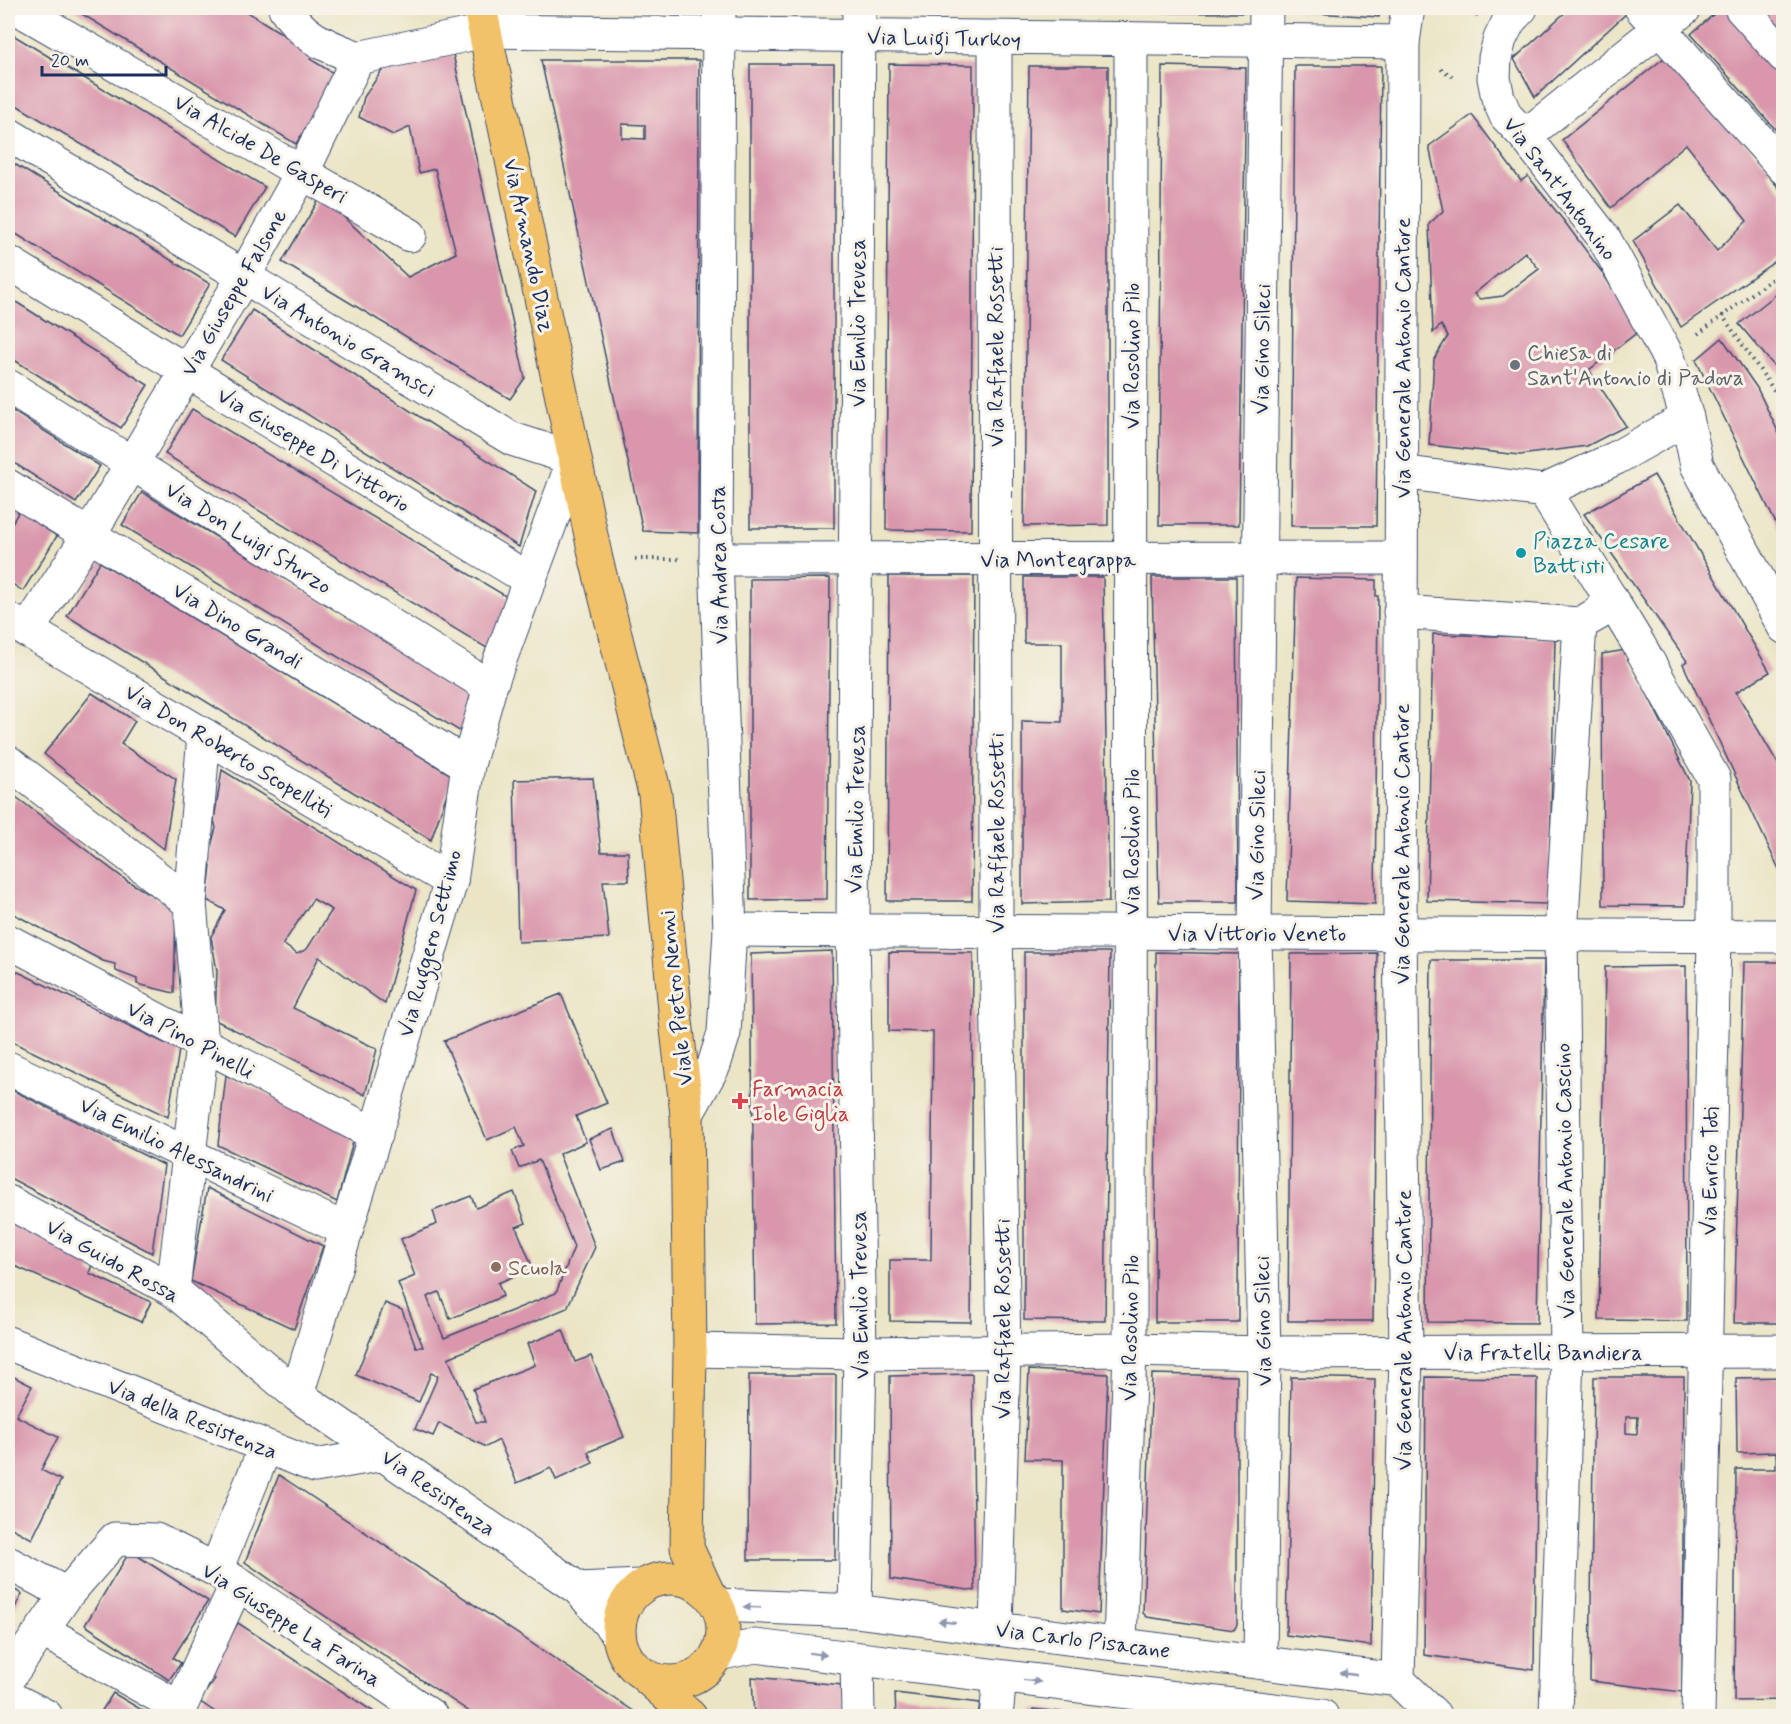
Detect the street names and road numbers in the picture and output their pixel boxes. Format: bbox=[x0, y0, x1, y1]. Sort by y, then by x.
street label: Via Luigi Turkoy bbox=[867, 24, 1021, 57]
street label: Via Alcide De Gasperi bbox=[168, 89, 352, 211]
street label: Via Sant'Antonino bbox=[1496, 112, 1623, 267]
street label: Via Armando Diaz bbox=[496, 156, 560, 335]
street label: Via Giuseppe Falsone bbox=[175, 204, 294, 382]
street label: Via Generale Antonio Cantore bbox=[1390, 217, 1418, 499]
street label: Via Emilio Trevesa bbox=[845, 239, 873, 407]
street label: Via Raffaele Rossetti bbox=[983, 247, 1011, 447]
street label: Via Antonio Gramsci bbox=[256, 279, 440, 405]
street label: Via Rosolino Pilo bbox=[1119, 283, 1147, 429]
street label: Via Gino Sileci bbox=[1248, 283, 1278, 415]
street label: Via Giuseppe Di Vittorio bbox=[211, 382, 414, 519]
street label: Via Don Luigi Sturzo bbox=[159, 476, 336, 602]
street label: Via Andrea Costa bbox=[705, 485, 735, 645]
street label: Via Montegrappa bbox=[980, 547, 1137, 576]
street label: Via Dino Grandi bbox=[167, 577, 307, 676]
street label: Via Don Roberto Scopelliti bbox=[119, 679, 337, 825]
street label: Via Generale Antonio Cantore bbox=[1389, 703, 1417, 985]
street label: Via Emilio Trevesa bbox=[842, 724, 872, 894]
street label: Via Raffaele Rossetti bbox=[984, 733, 1012, 933]
street label: Via Rosolino Pilo bbox=[1119, 769, 1147, 915]
street label: Via Gino Sileci bbox=[1243, 769, 1273, 901]
street label: Via Ruggero Settimo bbox=[392, 847, 472, 1041]
street label: Viale Pietro Nenni bbox=[654, 909, 700, 1087]
street label: Via Vittorio Veneto bbox=[1168, 921, 1346, 949]
street label: Via Pino Pinelli bbox=[122, 995, 259, 1086]
street label: Via Generale Antonio Cascino bbox=[1550, 1043, 1582, 1319]
street label: Via Emilio Alessandrini bbox=[74, 1092, 278, 1210]
street label: Via Enrico Toti bbox=[1696, 1106, 1726, 1236]
street label: Via Generale Antonio Cantore bbox=[1391, 1189, 1419, 1471]
street label: Via Emilio Trevesa bbox=[846, 1210, 876, 1380]
street label: Via Guido Rossa bbox=[40, 1213, 184, 1310]
street label: Via Raffaele Rossetti bbox=[990, 1219, 1018, 1419]
street label: Via Rosolino Pilo bbox=[1116, 1255, 1146, 1401]
street label: Via Gino Sileci bbox=[1249, 1255, 1279, 1387]
street label: Via Fratelli Bandiera bbox=[1444, 1340, 1643, 1368]
street label: Via della Resistenza bbox=[103, 1373, 281, 1467]
street label: Via Resistenza bbox=[375, 1444, 501, 1543]
street label: Via Giuseppe La Farina bbox=[196, 1557, 386, 1694]
street label: Via Carlo Pisacane bbox=[994, 1616, 1172, 1666]

